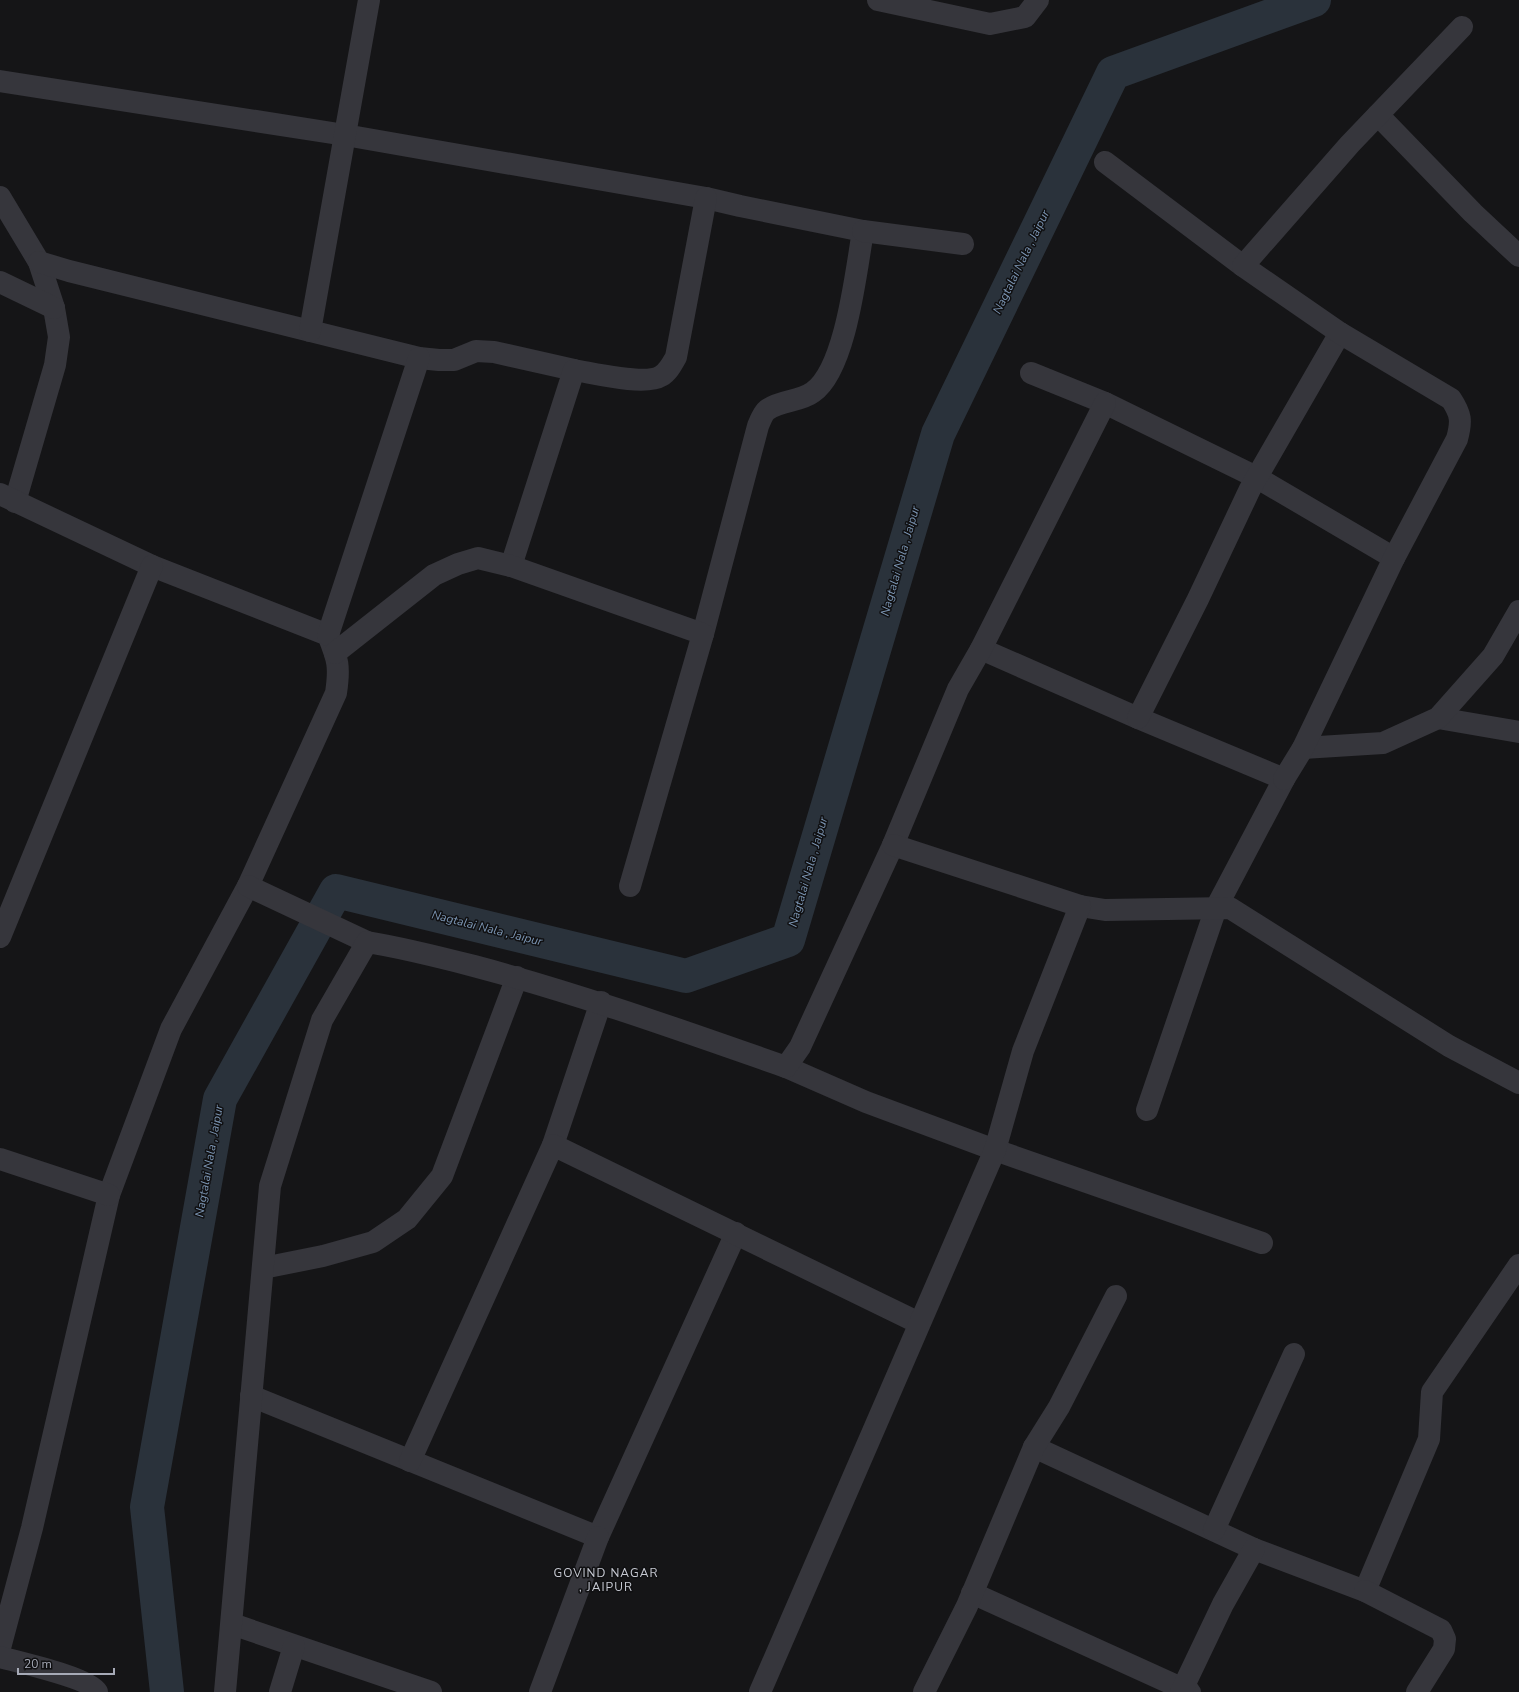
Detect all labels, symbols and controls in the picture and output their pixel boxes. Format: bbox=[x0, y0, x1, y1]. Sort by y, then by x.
water label: Nagtalai Nala , Jaipur bbox=[989, 207, 1053, 317]
water label: Nagtalai Nala , Jaipur bbox=[877, 503, 924, 618]
water label: Nagtalai Nala , Jaipur bbox=[785, 814, 832, 929]
water label: Nagtalai Nala , Jaipur bbox=[430, 906, 545, 950]
water label: Nagtalai Nala , Jaipur bbox=[191, 1103, 227, 1218]
district label: GOVIND NAGAR , JAIPUR bbox=[554, 1565, 658, 1595]
scale bar bbox=[18, 1650, 114, 1676]
text: 20 m bbox=[24, 1656, 52, 1672]

